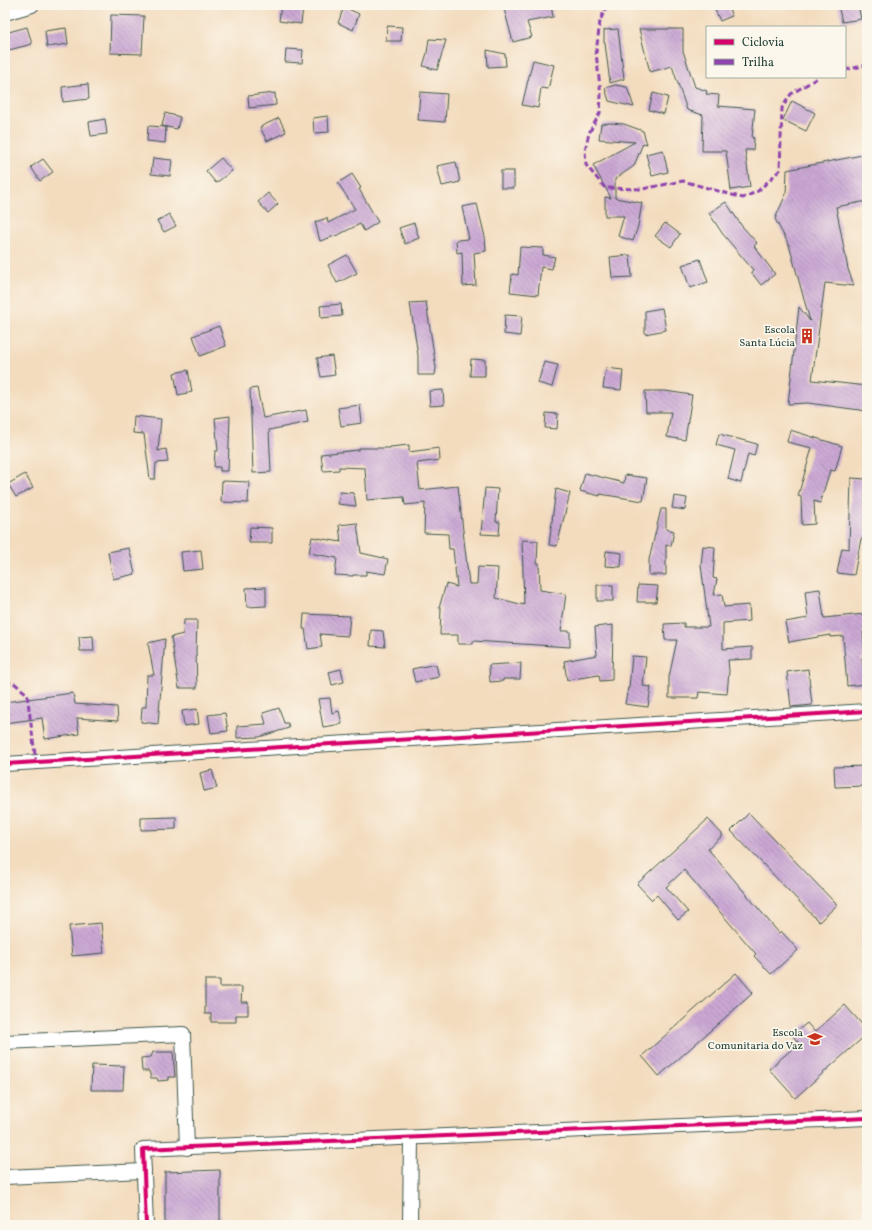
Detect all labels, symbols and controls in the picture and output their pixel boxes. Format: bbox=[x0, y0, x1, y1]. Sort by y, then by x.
legend bbox=[706, 26, 846, 78]
text: Ciclovia bbox=[742, 35, 784, 51]
text: Trilha bbox=[742, 55, 774, 71]
place label: Escola Santa Lúcia bbox=[739, 323, 796, 351]
building icon: Escola Santa Lúcia bbox=[798, 327, 816, 345]
place label: Escola Comunitaria do Vaz bbox=[708, 1026, 804, 1054]
school or university icon: Escola Comunitaria do Vaz bbox=[806, 1030, 824, 1048]

